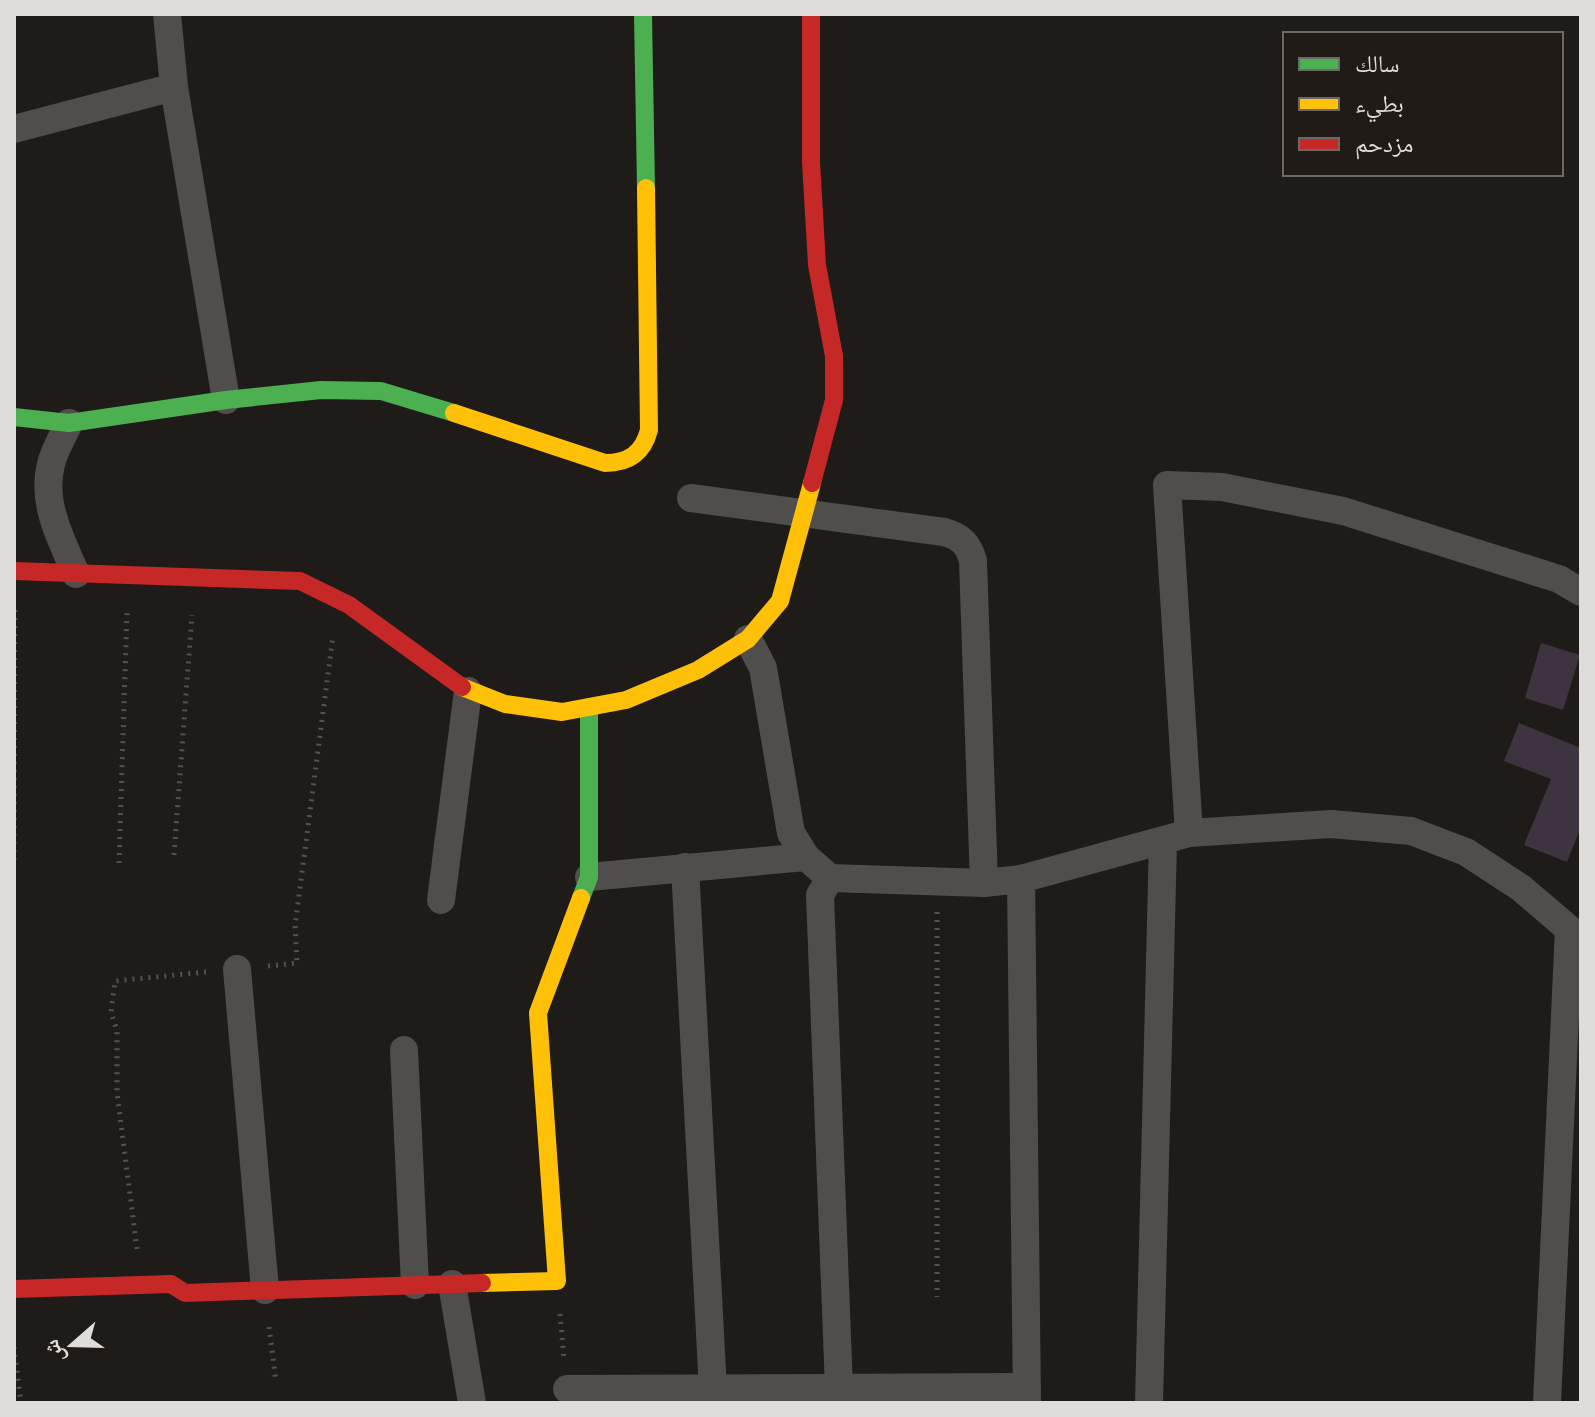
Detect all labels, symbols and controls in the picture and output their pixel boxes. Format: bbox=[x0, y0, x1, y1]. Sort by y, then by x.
legend bbox=[1283, 32, 1563, 176]
text: سالك bbox=[1355, 50, 1400, 79]
text: بطيء bbox=[1355, 90, 1404, 123]
text: مزدحم bbox=[1355, 130, 1414, 160]
north arrow bbox=[32, 1305, 112, 1385]
text: ش bbox=[38, 1336, 71, 1367]

